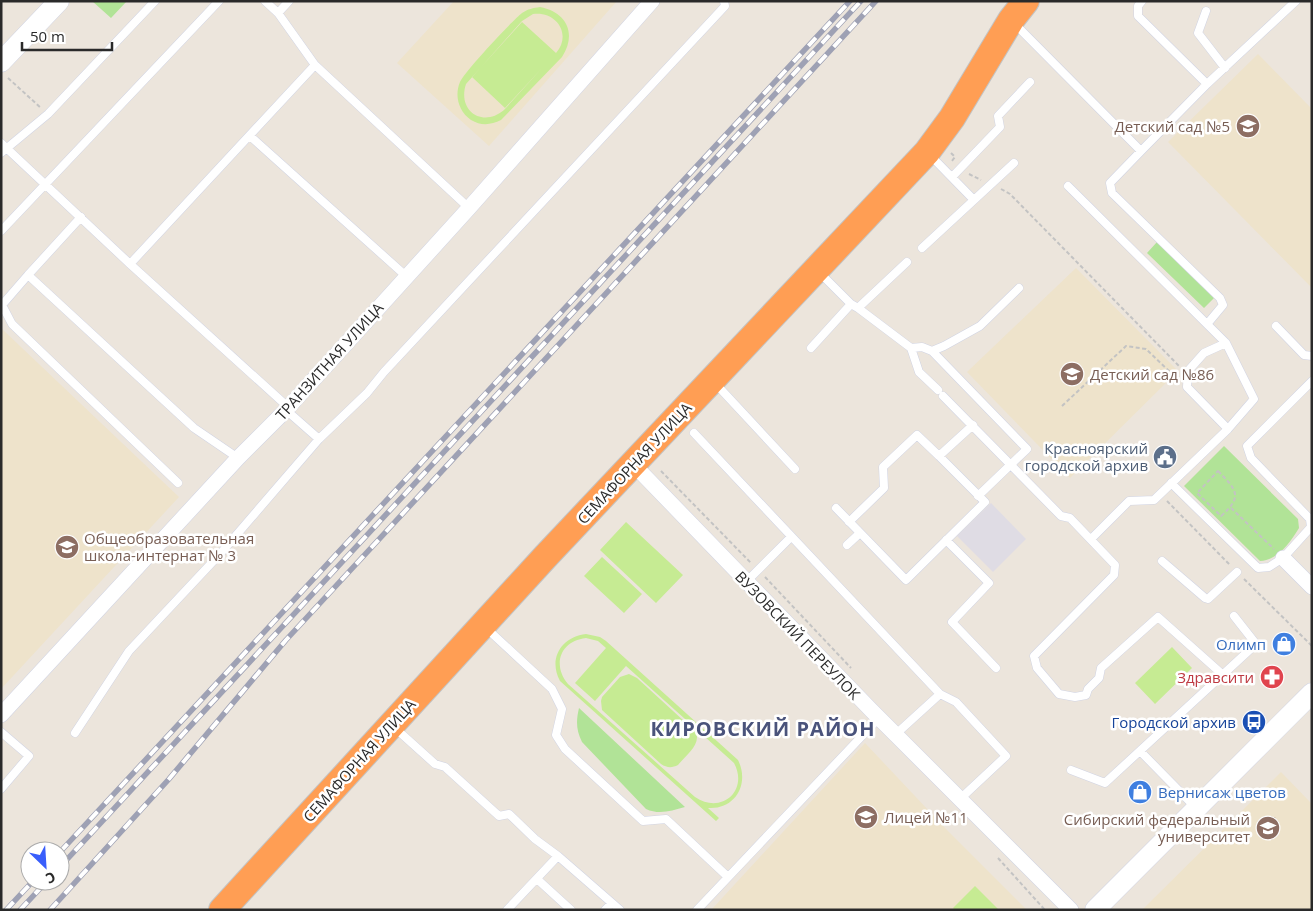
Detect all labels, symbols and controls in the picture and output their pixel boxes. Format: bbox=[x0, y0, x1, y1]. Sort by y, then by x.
scale bar bbox=[22, 20, 112, 52]
text: 50 m bbox=[30, 26, 65, 46]
school or university icon: Детский сад №5 bbox=[1235, 113, 1261, 139]
place label: Детский сад №5 bbox=[1114, 116, 1230, 136]
street label: ТРАНЗИТНАЯ УЛИЦА bbox=[271, 297, 388, 424]
school or university icon: Детский сад №86 bbox=[1059, 361, 1085, 387]
place label: Детский сад №86 bbox=[1090, 364, 1214, 384]
street label: СЕМАФОРНАЯ УЛИЦА bbox=[572, 398, 696, 528]
place label: Красноярский городской архив bbox=[1025, 438, 1148, 475]
public building icon: Красноярский городской архив bbox=[1152, 444, 1178, 470]
place label: Общеобразовательная школа-интернат № 3 bbox=[84, 528, 254, 565]
school or university icon: Общеобразовательная школа-интернат № 3 bbox=[54, 534, 80, 560]
street label: ВУЗОВСКИЙ ПЕРЕУЛОК bbox=[731, 566, 865, 704]
shop icon: Олимп bbox=[1271, 631, 1297, 657]
place label: Олимп bbox=[1216, 634, 1266, 654]
pharmacy icon: Здравсити bbox=[1259, 664, 1285, 690]
place label: Здравсити bbox=[1177, 667, 1254, 687]
street label: СЕМАФОРНАЯ УЛИЦА bbox=[298, 694, 420, 826]
bus stop icon: Городской архив bbox=[1241, 709, 1267, 735]
place label: Городской архив bbox=[1111, 712, 1236, 732]
district label: КИРОВСКИЙ РАЙОН bbox=[650, 715, 876, 742]
shop icon: Вернисаж цветов bbox=[1127, 779, 1153, 805]
place label: Вернисаж цветов bbox=[1158, 782, 1286, 802]
school or university icon: Лицей №11 bbox=[853, 804, 879, 830]
place label: Лицей №11 bbox=[884, 807, 968, 827]
place label: Сибирский федеральный университет bbox=[1064, 809, 1250, 846]
school or university icon: Сибирский федеральный университет bbox=[1255, 815, 1281, 841]
north arrow bbox=[20, 841, 70, 891]
text: С bbox=[43, 868, 59, 889]

